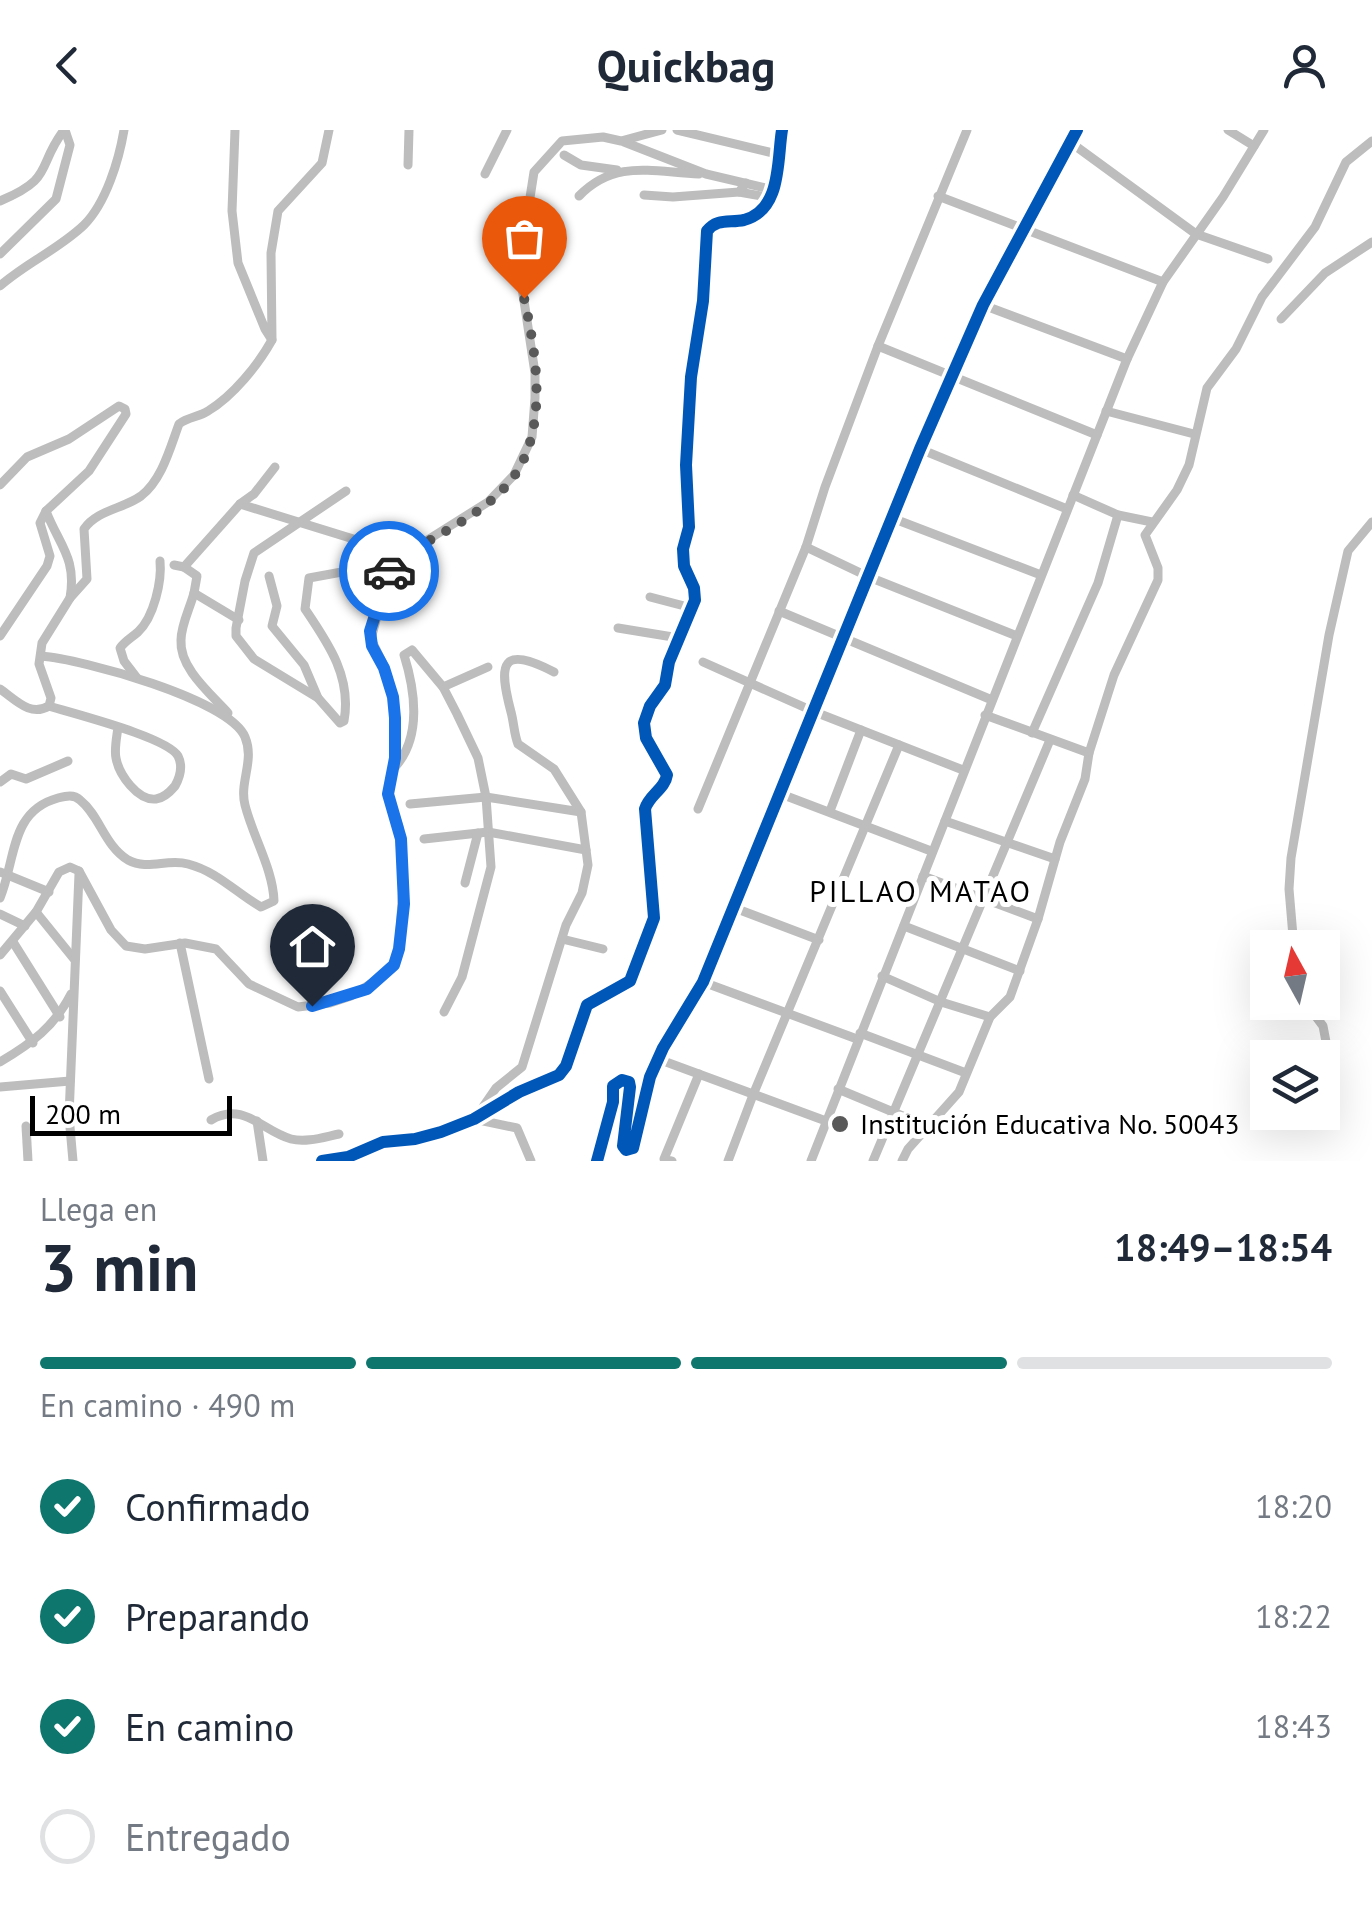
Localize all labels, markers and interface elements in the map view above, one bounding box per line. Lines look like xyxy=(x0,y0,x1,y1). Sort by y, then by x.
text: Quickbag xyxy=(597,36,775,94)
icon: back xyxy=(40,38,95,93)
icon: person xyxy=(1277,38,1332,93)
pin xyxy=(482,196,567,299)
icon: bag xyxy=(497,211,552,266)
courier xyxy=(339,521,439,621)
icon: car xyxy=(362,544,417,599)
district label: PILLAO MATAO xyxy=(809,871,1033,910)
pin xyxy=(270,904,355,1007)
icon: home xyxy=(285,919,340,974)
north arrow xyxy=(1250,930,1340,1020)
map controls xyxy=(1250,930,1340,1130)
button: layers xyxy=(1250,1040,1340,1130)
scale bar xyxy=(30,1091,232,1136)
text: 200 m xyxy=(45,1095,121,1132)
place label: Institución Educativa No. 50043 xyxy=(860,1105,1239,1142)
marker: Institución Educativa No. 50043 xyxy=(829,1113,851,1135)
text: Llega en xyxy=(40,1188,157,1230)
text: 18:49–18:54 xyxy=(1114,1222,1332,1271)
text: 3 min xyxy=(40,1225,199,1309)
text: En camino · 490 m xyxy=(40,1384,295,1426)
icon: check xyxy=(40,1479,95,1534)
text: Confirmado xyxy=(125,1482,310,1531)
text: 18:20 xyxy=(1255,1485,1332,1527)
icon: check xyxy=(40,1589,95,1644)
text: Preparando xyxy=(125,1592,310,1641)
text: 18:22 xyxy=(1255,1595,1332,1637)
icon: check xyxy=(40,1699,95,1754)
text: En camino xyxy=(125,1702,294,1751)
text: 18:43 xyxy=(1255,1705,1332,1747)
text: Entregado xyxy=(125,1812,291,1861)

